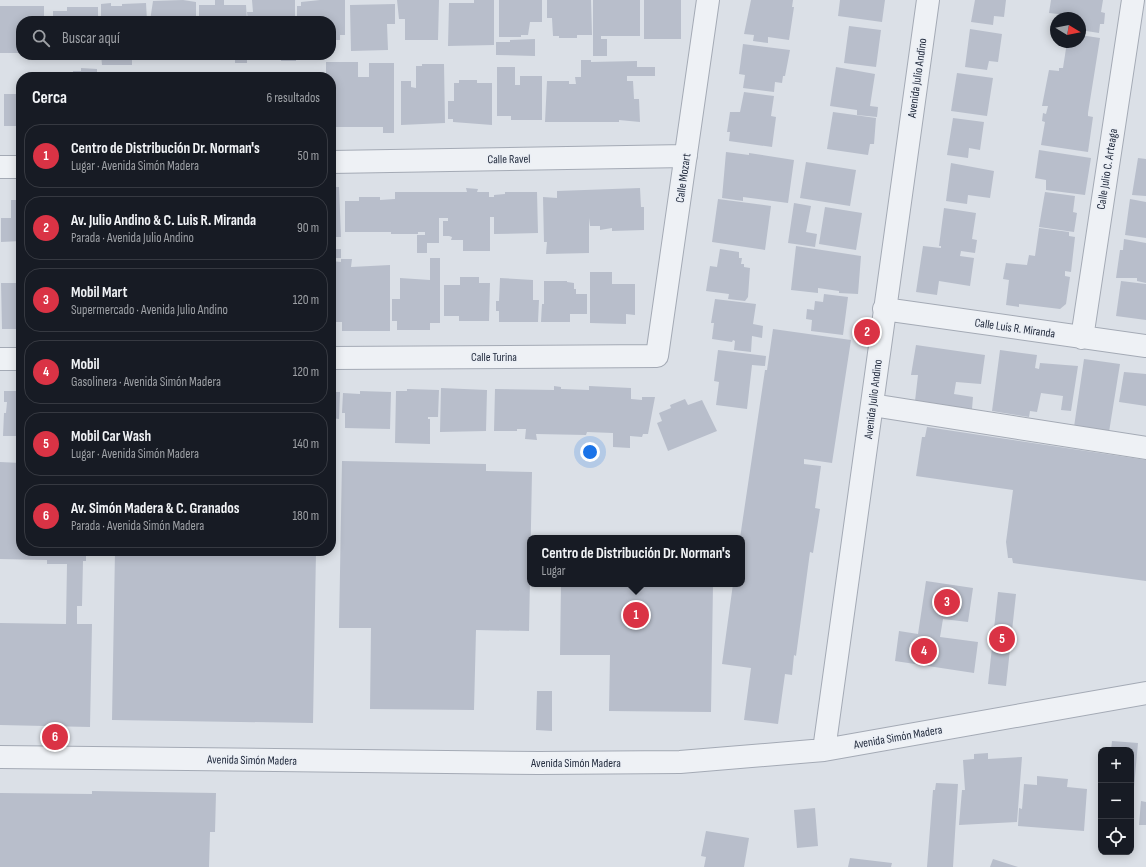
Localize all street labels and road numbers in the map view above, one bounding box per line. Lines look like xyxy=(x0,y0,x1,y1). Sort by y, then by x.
street label: Avenida Julio Andino xyxy=(904,37,931,120)
street label: Calle Julio C. Arteaga xyxy=(1094,127,1121,211)
street label: Calle Ravel xyxy=(487,152,531,167)
street label: Calle Mozart xyxy=(673,152,694,204)
street label: Calle Luis R. Miranda xyxy=(974,315,1056,342)
street label: Calle Turina xyxy=(471,350,517,365)
street label: Avenida Julio Andino xyxy=(861,358,886,441)
street label: Avenida Simón Madera xyxy=(852,722,944,753)
street label: Avenida Simón Madera xyxy=(206,752,297,769)
street label: Avenida Simón Madera xyxy=(530,756,621,771)

